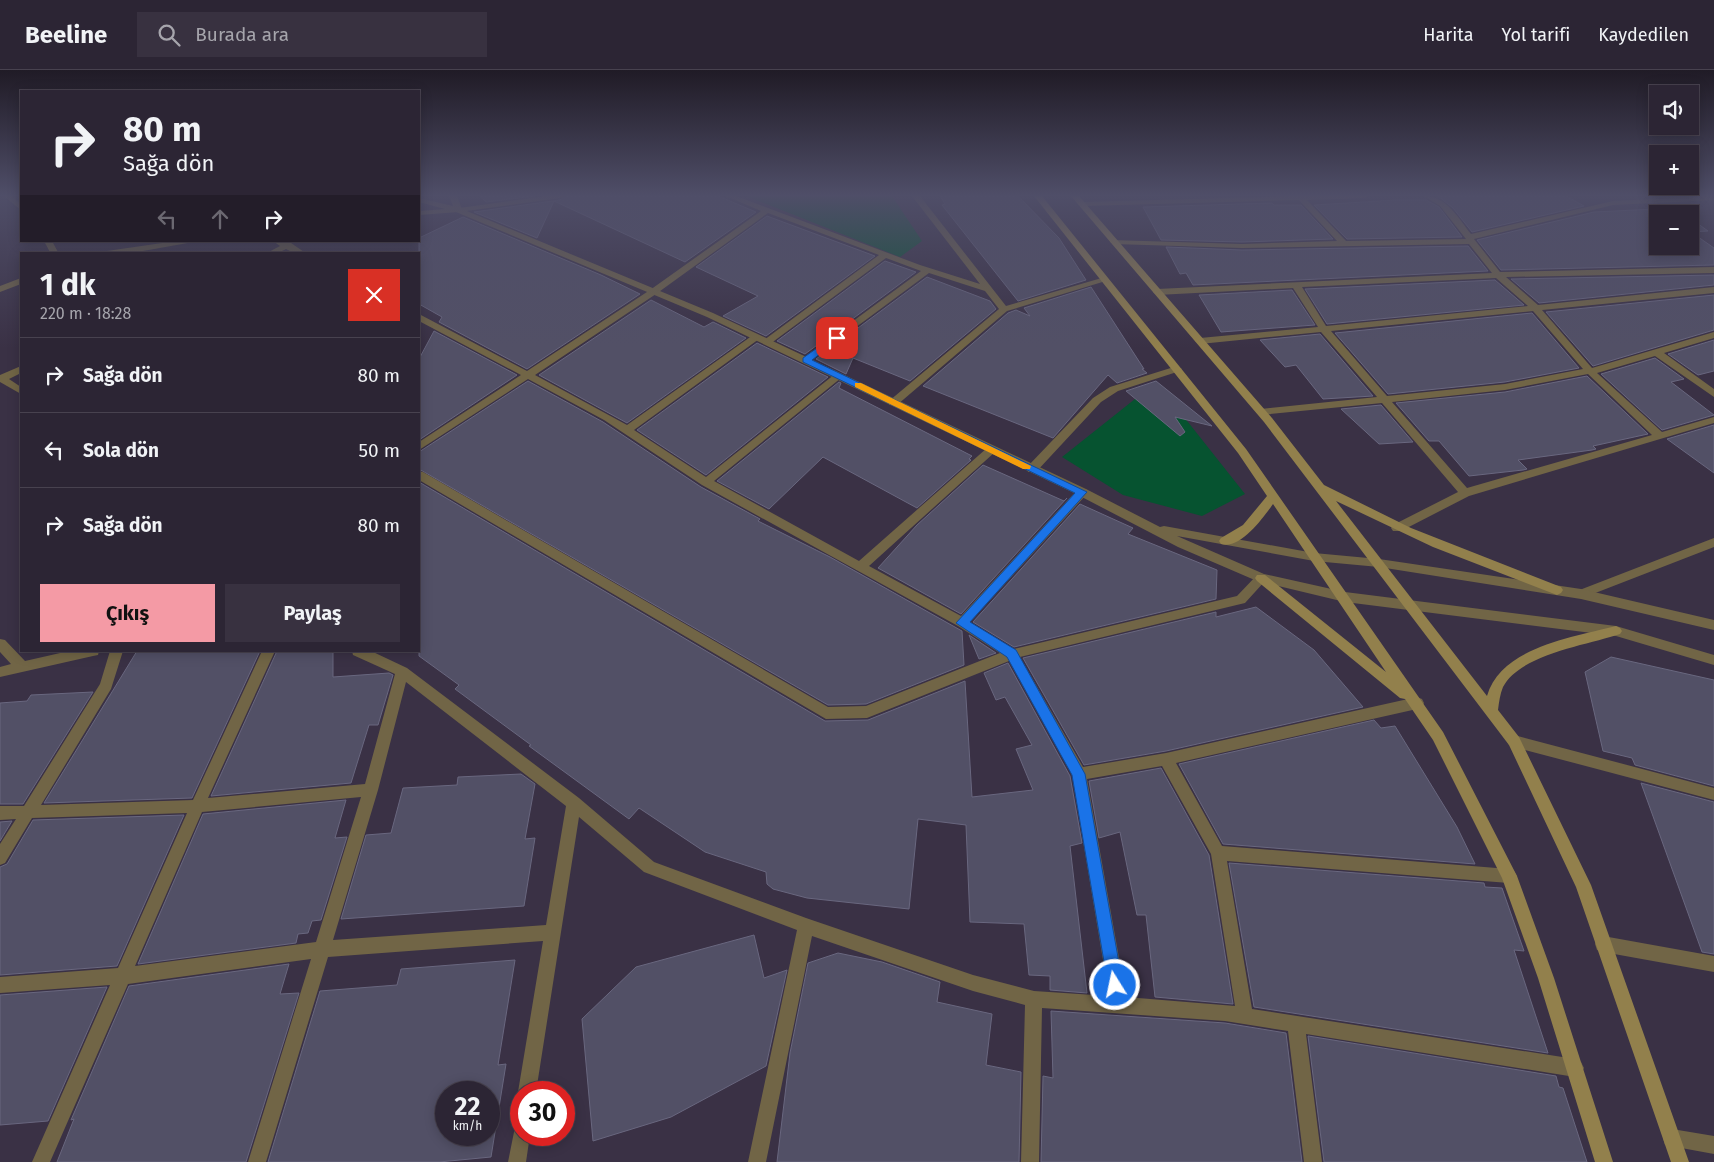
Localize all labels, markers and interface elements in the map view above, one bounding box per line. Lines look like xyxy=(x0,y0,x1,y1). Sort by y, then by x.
search box xyxy=(137,12,487,57)
text: Beeline xyxy=(25,21,107,49)
icon: search xyxy=(155,21,183,49)
text: Burada ara xyxy=(195,23,289,46)
text: Harita xyxy=(1423,24,1474,46)
text: Yol tarifi xyxy=(1502,24,1570,46)
text: Kaydedilen xyxy=(1598,24,1689,46)
map controls xyxy=(1649,85,1699,255)
button: sound xyxy=(1649,85,1699,135)
text: 80 m xyxy=(123,108,202,150)
icon: right xyxy=(40,110,105,175)
button: + xyxy=(1649,145,1699,195)
text: Sağa dön xyxy=(123,150,214,177)
icon: left xyxy=(153,205,181,233)
icon: ahead xyxy=(206,205,234,233)
icon: right xyxy=(259,205,287,233)
button: − xyxy=(1649,205,1699,255)
text: 1 dk xyxy=(40,267,96,303)
button: close xyxy=(348,269,400,321)
text: 220 m · 18:28 xyxy=(40,304,131,323)
pin xyxy=(816,317,858,359)
icon: arrive xyxy=(823,324,851,352)
icon: right xyxy=(40,361,68,389)
text: Sağa dön xyxy=(83,364,163,387)
text: 80 m xyxy=(358,364,400,387)
icon: left xyxy=(40,436,68,464)
text: Sola dön xyxy=(83,439,159,462)
text: 50 m xyxy=(359,439,400,462)
icon: right xyxy=(40,511,68,539)
text: Sağa dön xyxy=(83,514,163,537)
text: 80 m xyxy=(358,514,400,537)
button: Çıkış xyxy=(40,584,215,642)
button: Paylaş xyxy=(225,584,400,642)
position arrow xyxy=(1088,958,1140,1010)
speed limit sign: 30 xyxy=(510,1081,575,1146)
text: 22 xyxy=(455,1092,480,1122)
text: km/h xyxy=(453,1119,482,1133)

